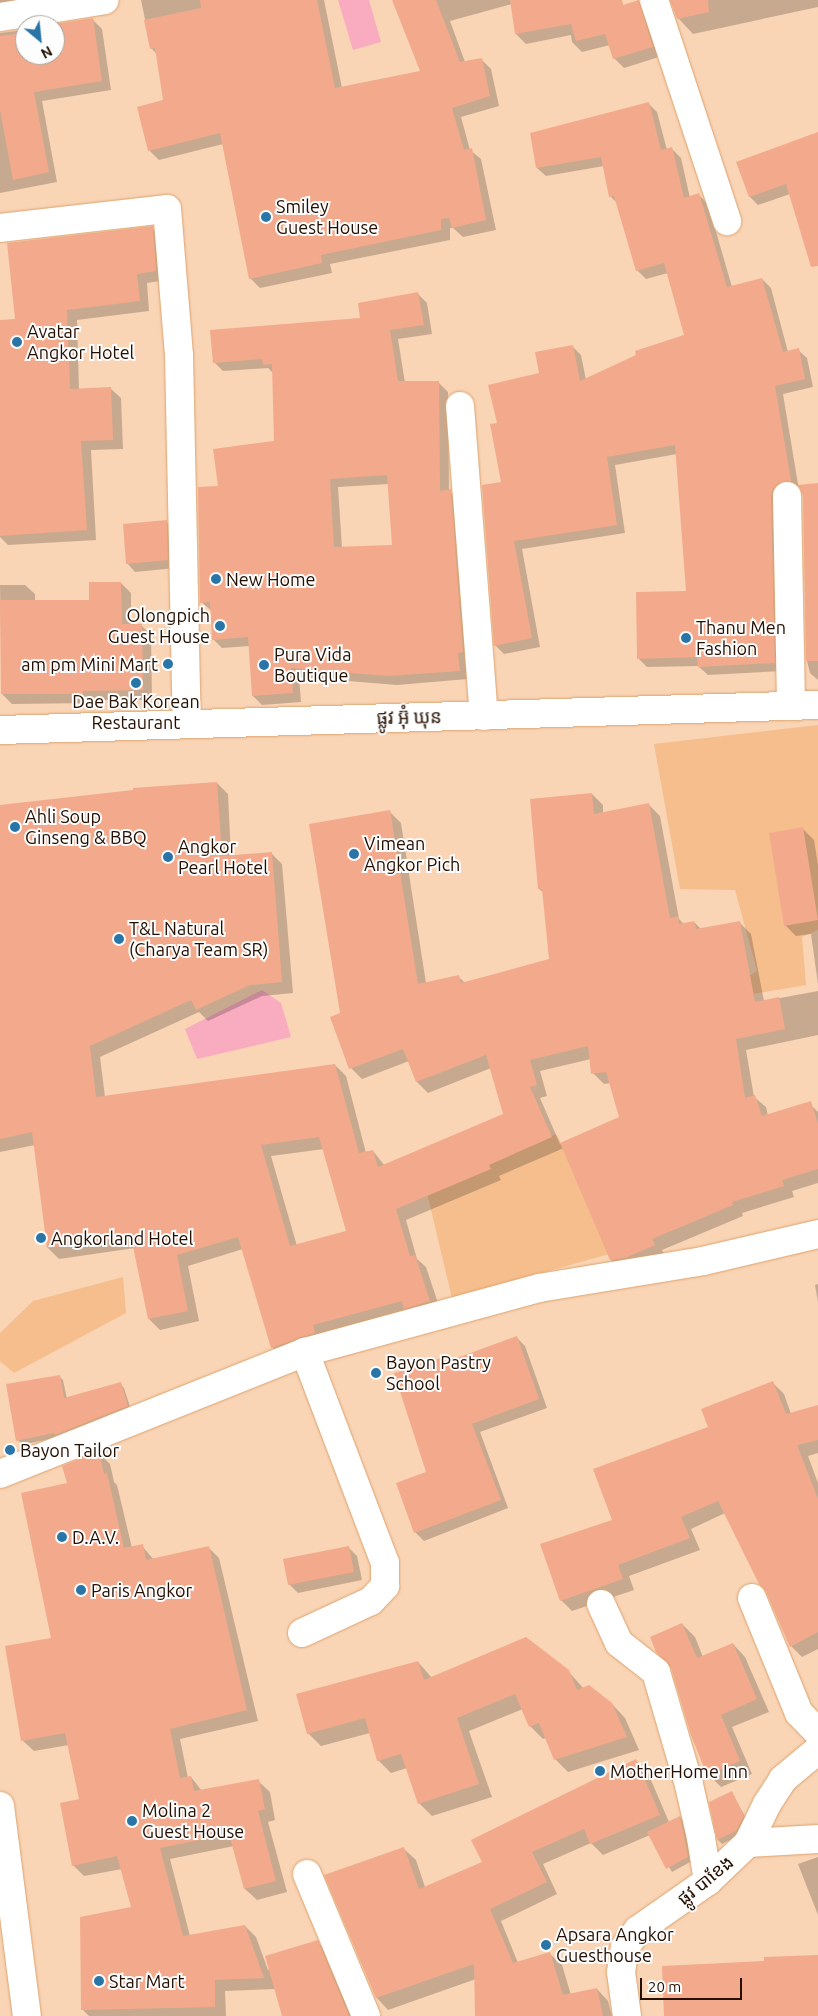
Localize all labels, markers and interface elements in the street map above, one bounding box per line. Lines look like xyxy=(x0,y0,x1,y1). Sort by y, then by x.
north arrow xyxy=(15,15,65,65)
text: N xyxy=(38,43,55,62)
place label: Smiley Guest House xyxy=(276,196,378,238)
marker: Smiley Guest House xyxy=(260,211,272,223)
place label: Avatar Angkor Hotel xyxy=(27,321,134,364)
marker: Avatar Angkor Hotel xyxy=(11,336,23,348)
place label: New Home xyxy=(226,568,315,590)
marker: New Home xyxy=(210,573,222,585)
place label: Olongpich Guest House xyxy=(108,605,210,648)
place label: Thanu Men Fashion xyxy=(696,617,786,660)
marker: Olongpich Guest House xyxy=(214,620,226,632)
marker: Thanu Men Fashion xyxy=(680,632,692,644)
place label: Pura Vida Boutique xyxy=(274,644,351,686)
place label: am pm Mini Mart xyxy=(21,653,158,675)
marker: am pm Mini Mart xyxy=(162,658,174,670)
marker: Pura Vida Boutique xyxy=(258,659,270,671)
marker: Dae Bak Korean Restaurant xyxy=(130,677,142,689)
place label: Dae Bak Korean Restaurant xyxy=(72,691,200,734)
street label: ផ្លូវ អ៊ុំ ឃុន xyxy=(376,706,442,728)
place label: Ahli Soup Ginseng & BBQ xyxy=(25,806,147,849)
marker: Ahli Soup Ginseng & BBQ xyxy=(9,821,21,833)
place label: Vimean Angkor Pich xyxy=(364,833,460,876)
place label: Angkor Pearl Hotel xyxy=(178,836,268,879)
marker: Vimean Angkor Pich xyxy=(348,848,360,860)
marker: Angkor Pearl Hotel xyxy=(162,851,174,863)
place label: T&L Natural (Charya Team SR) xyxy=(129,918,268,961)
marker: T&L Natural (Charya Team SR) xyxy=(113,933,125,945)
place label: Angkorland Hotel xyxy=(51,1227,193,1249)
marker: Angkorland Hotel xyxy=(35,1232,47,1244)
place label: Bayon Pastry School xyxy=(386,1352,491,1395)
marker: Bayon Pastry School xyxy=(370,1367,382,1379)
place label: Bayon Tailor xyxy=(20,1439,119,1461)
marker: Bayon Tailor xyxy=(4,1444,16,1456)
place label: D.A.V. xyxy=(72,1526,119,1548)
marker: D.A.V. xyxy=(56,1531,68,1543)
place label: Paris Angkor xyxy=(91,1579,192,1601)
marker: Paris Angkor xyxy=(75,1584,87,1596)
place label: MotherHome Inn xyxy=(610,1760,748,1782)
marker: MotherHome Inn xyxy=(594,1765,606,1777)
place label: Molina 2 Guest House xyxy=(142,1800,244,1842)
marker: Molina 2 Guest House xyxy=(126,1815,138,1827)
street label: ផ្លូវ បាខែង xyxy=(673,1851,737,1909)
place label: Apsara Angkor Guesthouse xyxy=(556,1924,674,1966)
marker: Apsara Angkor Guesthouse xyxy=(540,1939,552,1951)
scale bar xyxy=(643,1968,746,2000)
place label: Star Mart xyxy=(109,1970,184,1992)
marker: Star Mart xyxy=(93,1975,105,1987)
text: 20 m xyxy=(648,1978,681,1995)

